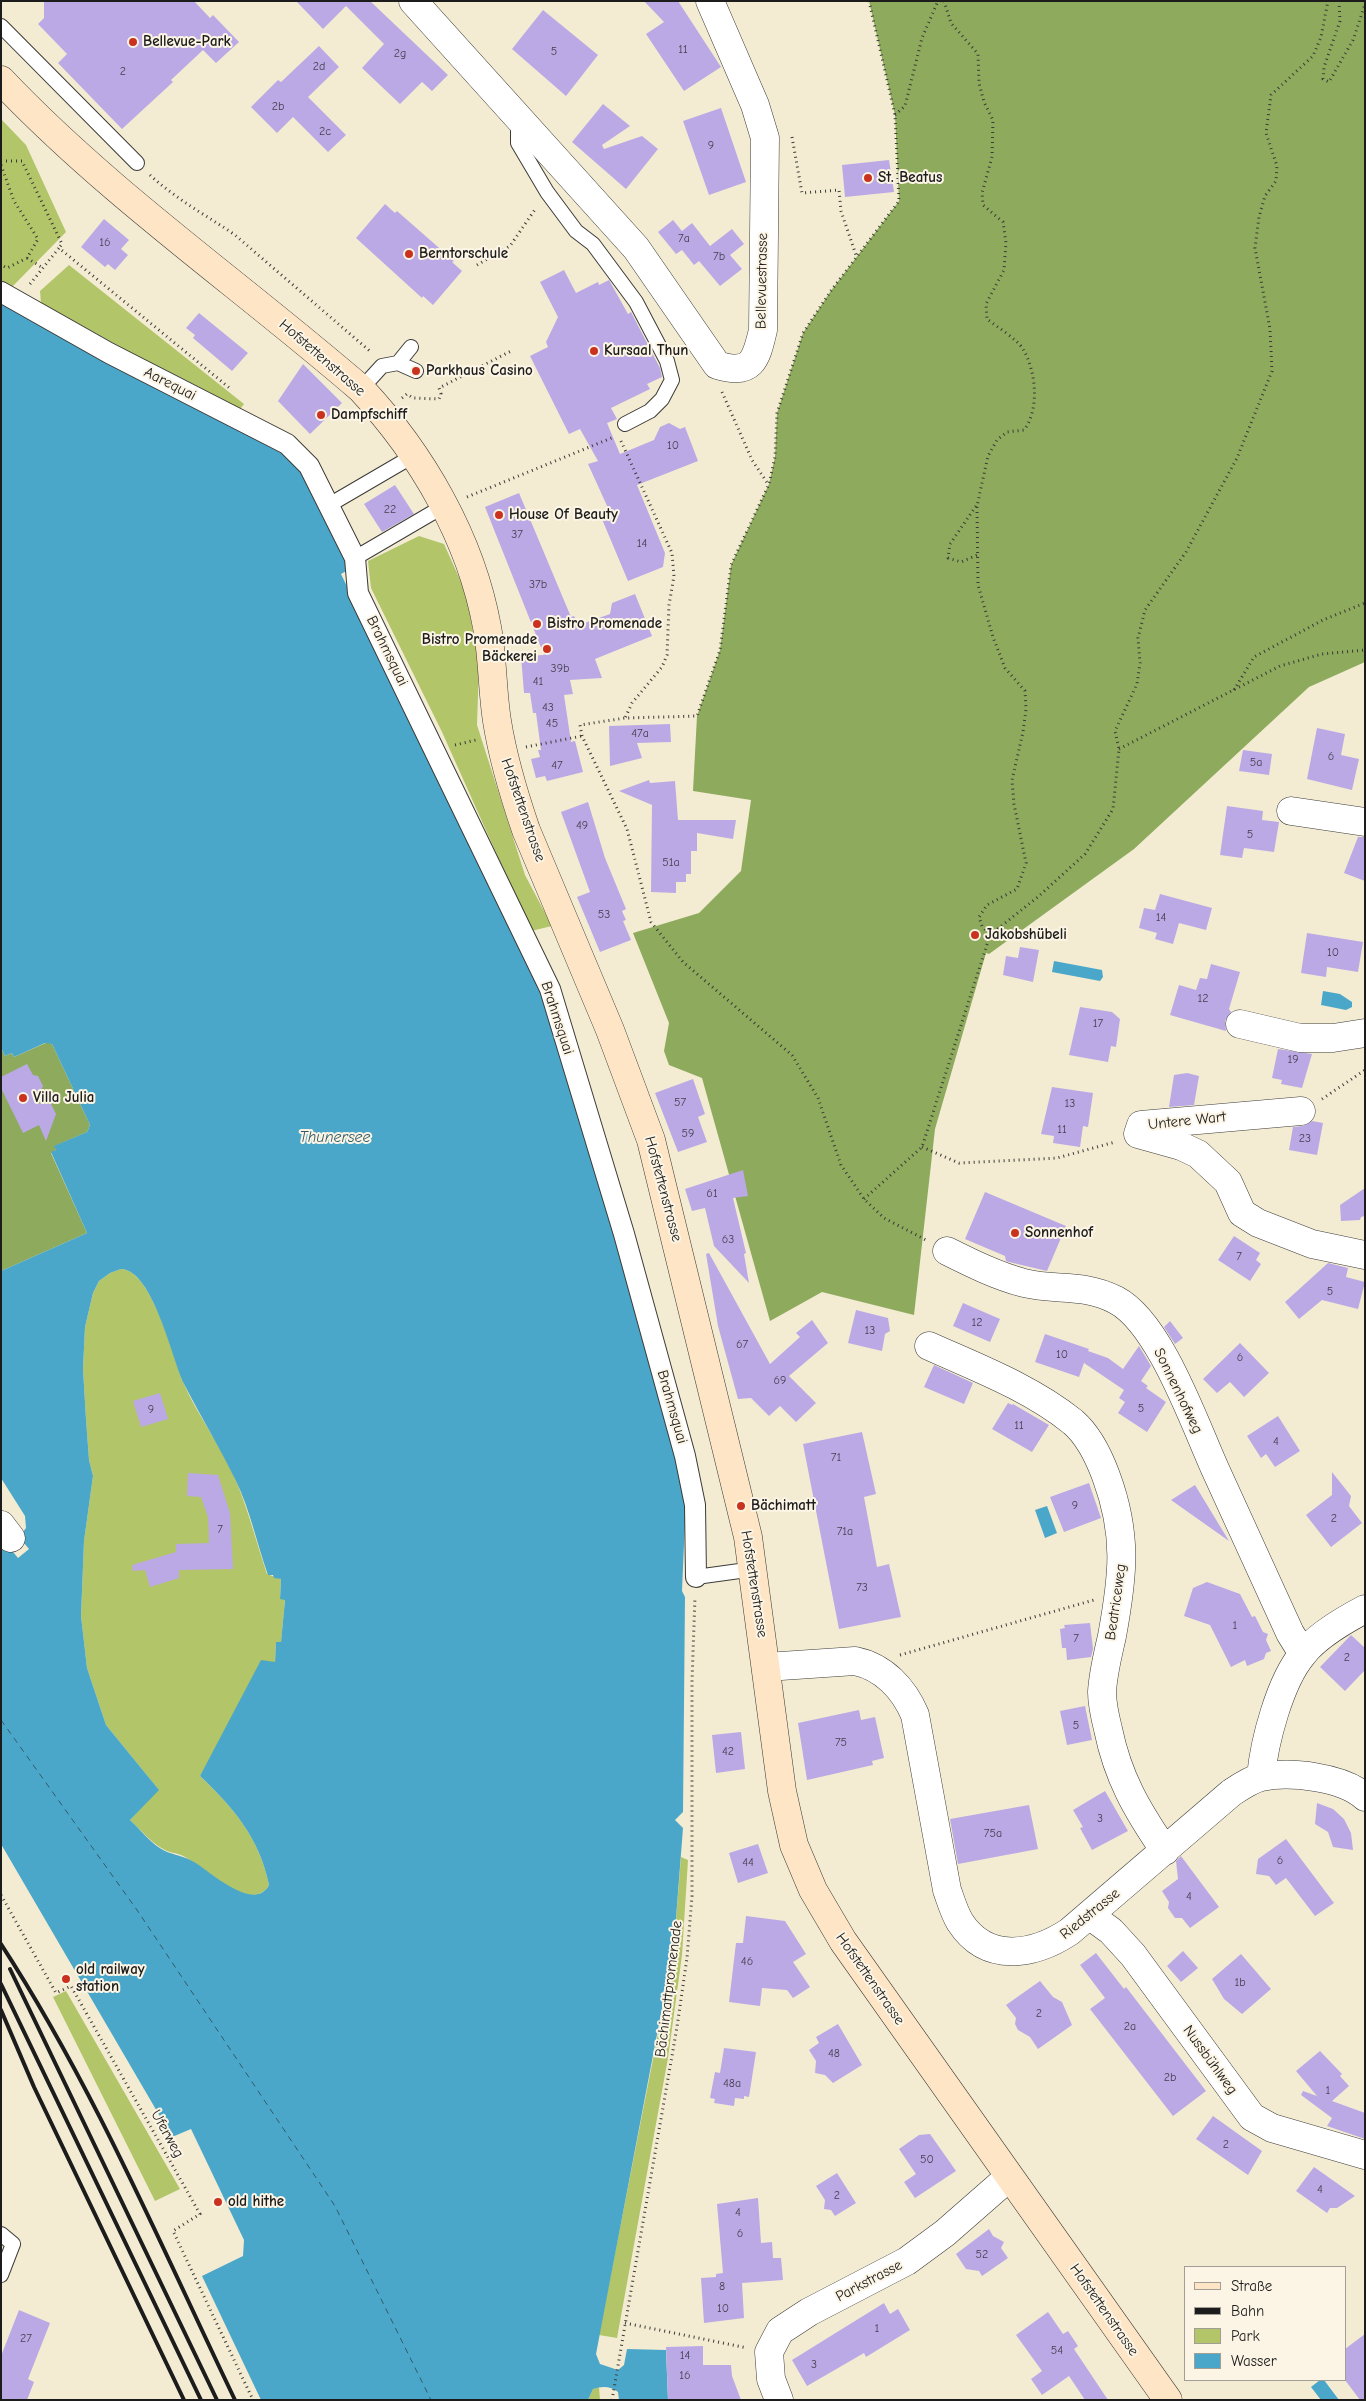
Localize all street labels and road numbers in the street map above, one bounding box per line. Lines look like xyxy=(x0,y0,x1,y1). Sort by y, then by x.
street label: Bellevuestrasse xyxy=(752,233,772,329)
street label: Hofstettenstrasse xyxy=(275,316,369,400)
street label: Aarequai xyxy=(141,363,199,405)
street label: Brahmsquai xyxy=(362,613,412,689)
street label: Hofstettenstrasse xyxy=(497,756,549,864)
street label: Brahmsquai xyxy=(537,979,577,1057)
street label: Untere Wart xyxy=(1147,1108,1227,1134)
street label: Hofstettenstrasse xyxy=(640,1134,686,1244)
street label: Sonnenhofweg xyxy=(1150,1345,1206,1437)
street label: Brahmsquai xyxy=(653,1368,691,1446)
street label: Hofstettenstrasse xyxy=(737,1529,771,1639)
street label: Beatriceweg xyxy=(1102,1563,1130,1641)
street label: Riedstrasse xyxy=(1056,1884,1124,1944)
street label: Bächimattpromenade xyxy=(652,1920,686,2058)
street label: Hofstettenstrasse xyxy=(832,1929,908,2029)
street label: Nussbühlweg xyxy=(1179,2022,1241,2098)
street label: Uferweg xyxy=(147,2107,187,2161)
street label: Parkstrasse xyxy=(833,2256,905,2306)
street label: Hofstettenstrasse xyxy=(1066,2260,1142,2360)

